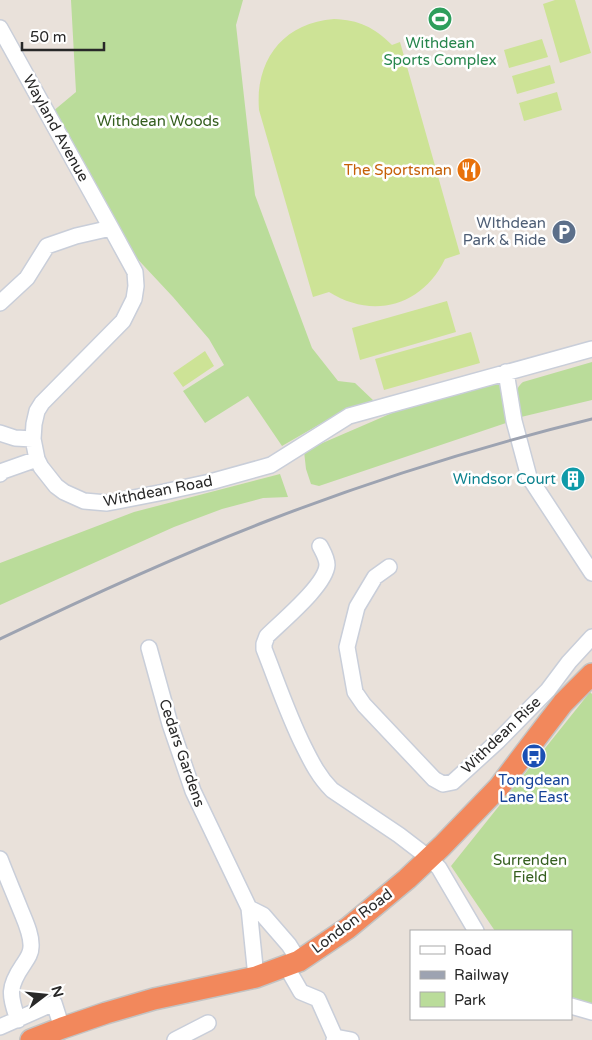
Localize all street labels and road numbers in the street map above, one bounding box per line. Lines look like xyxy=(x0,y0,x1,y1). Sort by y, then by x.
street label: Wayland Avenue xyxy=(19,71,93,185)
street label: Withdean Road xyxy=(102,472,214,510)
street label: Withdean Rise xyxy=(458,693,544,777)
street label: Cedars Gardens xyxy=(155,697,209,809)
street label: London Road xyxy=(308,885,396,957)

